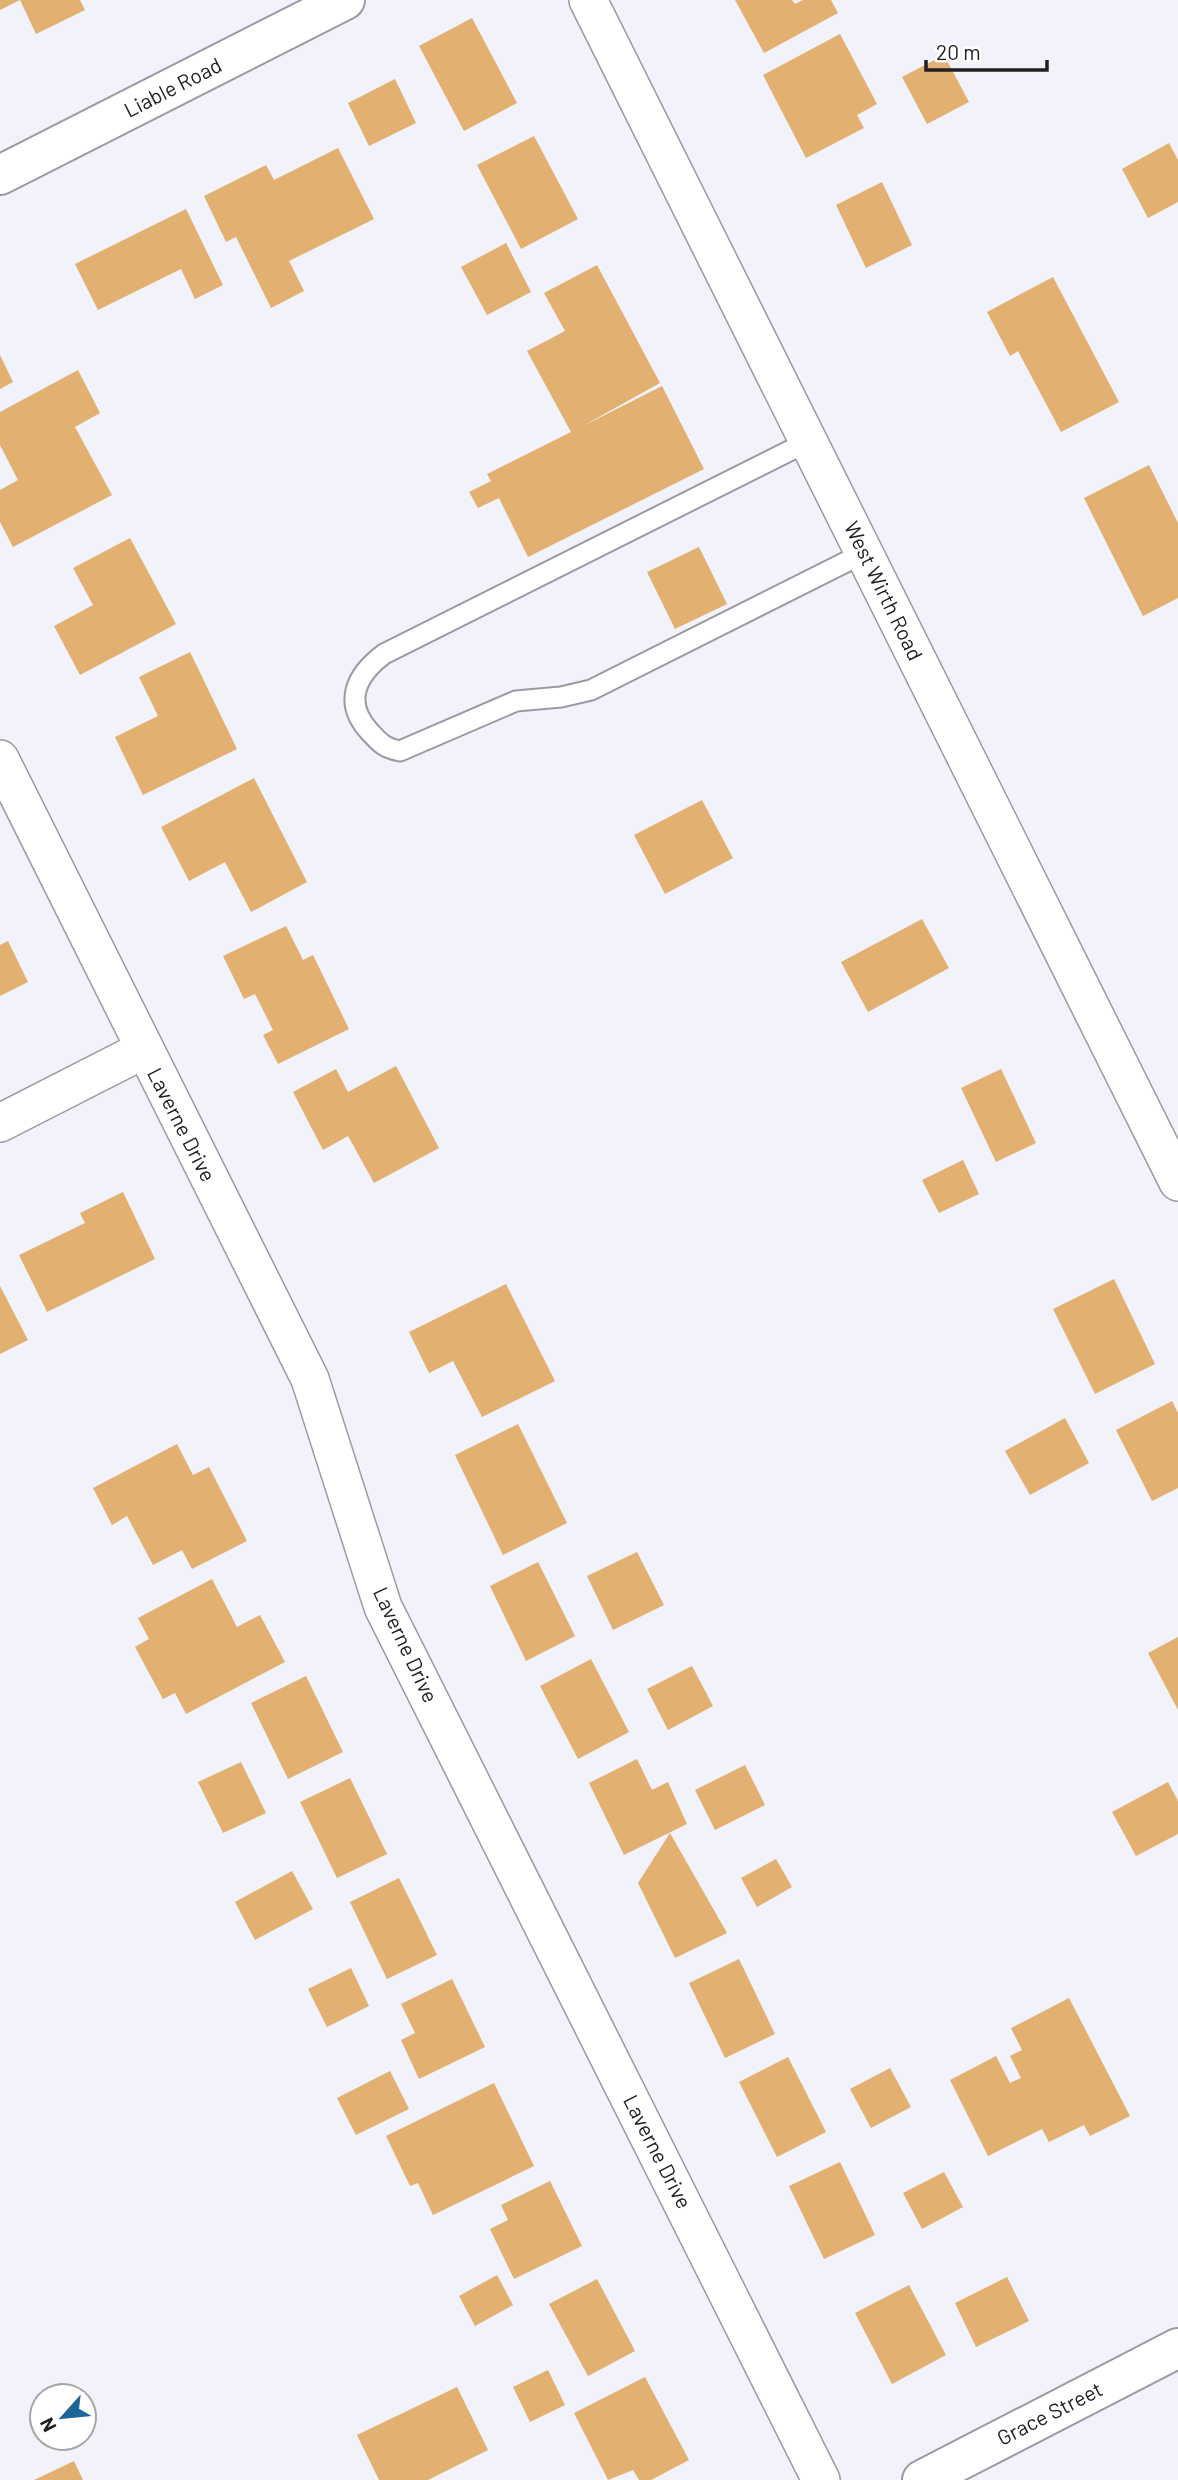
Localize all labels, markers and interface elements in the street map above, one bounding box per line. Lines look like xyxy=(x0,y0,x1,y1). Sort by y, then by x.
scale bar xyxy=(926,28,1047,72)
text: 20 m xyxy=(936,39,981,64)
street label: Liable Road xyxy=(119,51,225,122)
street label: West Wirth Road xyxy=(840,517,929,664)
street label: Laverne Drive xyxy=(143,1063,222,1185)
street label: Laverne Drive xyxy=(369,1583,444,1706)
street label: Laverne Drive xyxy=(619,2090,698,2212)
street label: Grace Street xyxy=(993,2375,1106,2450)
north arrow xyxy=(28,2382,98,2452)
text: N xyxy=(34,2414,61,2436)

